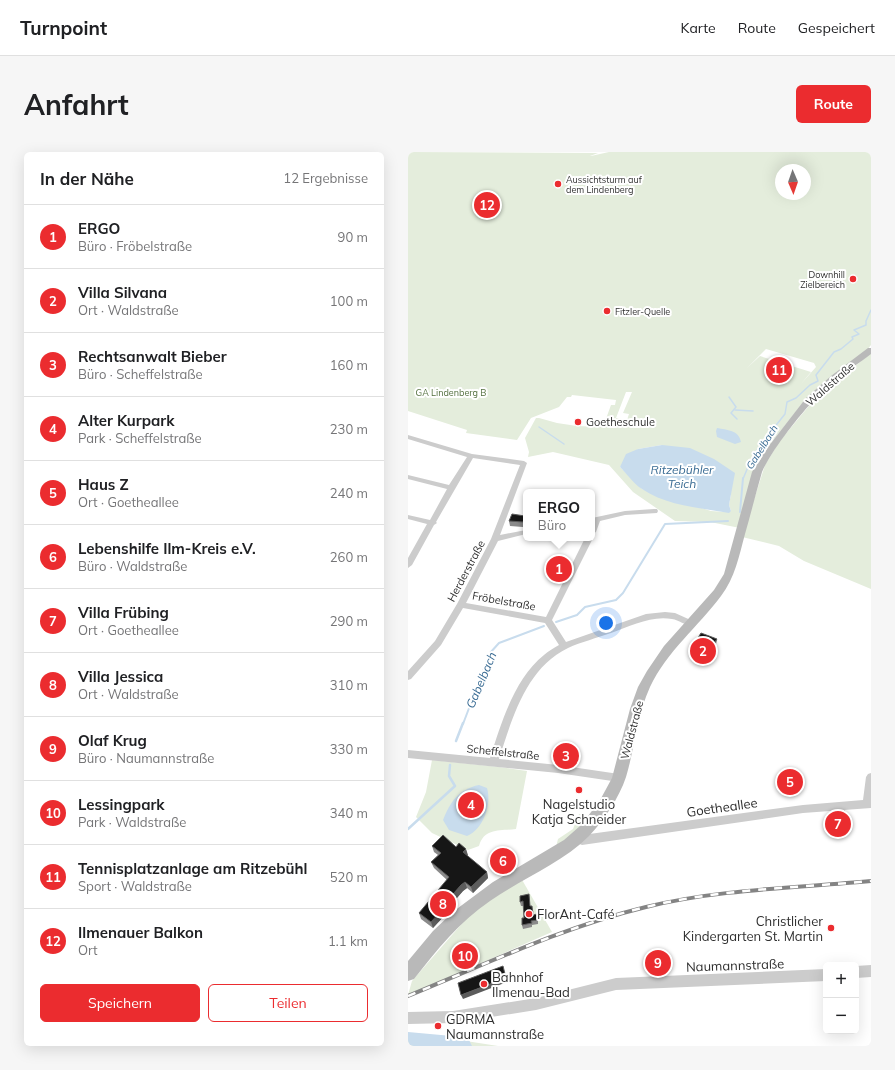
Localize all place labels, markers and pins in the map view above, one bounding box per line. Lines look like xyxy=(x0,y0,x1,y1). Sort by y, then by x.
place label: Aussichtsturm auf dem Lindenberg xyxy=(566,174,643,195)
marker: Aussichtsturm auf dem Lindenberg xyxy=(553,179,563,189)
pin: 12 xyxy=(474,190,500,220)
place label: Downhill Zielbereich xyxy=(800,269,845,290)
marker: Downhill Zielbereich xyxy=(848,274,858,284)
marker: Fitzler-Quelle xyxy=(602,306,612,316)
place label: Fitzler-Quelle xyxy=(615,306,670,317)
pin: 11 xyxy=(766,355,792,385)
place label: Goetheschule xyxy=(586,415,655,429)
marker: Goetheschule xyxy=(573,417,583,427)
pin: 1 xyxy=(546,554,572,584)
pin: 2 xyxy=(690,636,716,666)
pin: 3 xyxy=(553,741,579,771)
pin: 5 xyxy=(777,767,803,797)
marker: Nagelstudio Katja Schneider xyxy=(574,785,584,795)
pin: 4 xyxy=(458,790,484,820)
place label: Nagelstudio Katja Schneider xyxy=(532,796,626,827)
pin: 7 xyxy=(825,809,851,839)
pin: 6 xyxy=(490,846,516,876)
pin: 8 xyxy=(430,889,456,919)
place label: FlorAnt-Café xyxy=(537,906,614,922)
marker: FlorAnt-Café xyxy=(524,909,534,919)
place label: Christlicher Kindergarten St. Martin xyxy=(683,913,823,944)
marker: Christlicher Kindergarten St. Martin xyxy=(826,923,836,933)
pin: 10 xyxy=(452,941,478,971)
pin: 9 xyxy=(645,948,671,978)
place label: Bahnhof Ilmenau-Bad xyxy=(492,969,570,1000)
marker: Bahnhof Ilmenau-Bad xyxy=(479,979,489,989)
place label: GDRMA Naumannstraße xyxy=(446,1011,544,1042)
marker: GDRMA Naumannstraße xyxy=(433,1021,443,1031)

